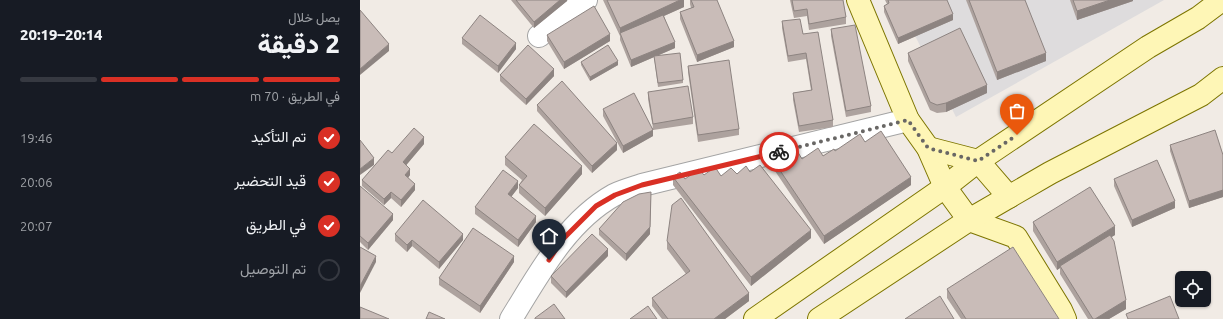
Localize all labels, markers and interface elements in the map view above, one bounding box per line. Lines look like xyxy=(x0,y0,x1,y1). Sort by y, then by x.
text: يصل خلال xyxy=(288,10,340,24)
text: 20:14–20:19 xyxy=(20,26,103,43)
text: 2 دقيقة xyxy=(258,29,340,58)
text: في الطريق · 70 m xyxy=(250,89,340,103)
pin xyxy=(1000,94,1034,135)
icon: bag xyxy=(1006,100,1028,122)
icon: check xyxy=(318,127,340,149)
text: تم التأكيد xyxy=(251,128,306,145)
text: 19:46 xyxy=(20,131,53,145)
courier xyxy=(759,132,799,172)
icon: bike xyxy=(768,141,790,163)
icon: check xyxy=(318,171,340,193)
text: قيد التحضير xyxy=(234,172,306,189)
text: 20:06 xyxy=(20,175,53,189)
icon: check xyxy=(318,215,340,237)
text: في الطريق xyxy=(246,216,306,233)
text: 20:07 xyxy=(20,219,53,233)
pin xyxy=(532,219,566,260)
icon: home xyxy=(538,225,560,247)
text: تم التوصيل xyxy=(240,260,306,277)
map controls xyxy=(1175,271,1211,307)
button: locate xyxy=(1175,271,1211,307)

